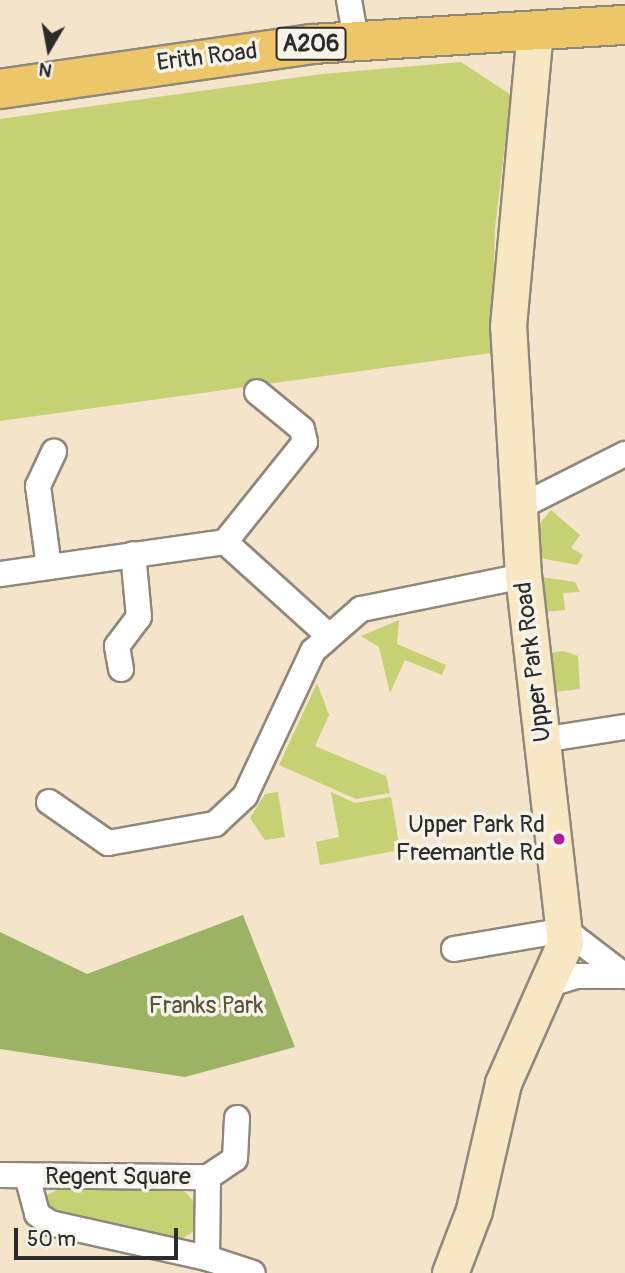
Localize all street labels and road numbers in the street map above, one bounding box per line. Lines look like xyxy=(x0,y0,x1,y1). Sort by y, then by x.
road number: A206 xyxy=(274,24,348,64)
street label: Erith Road xyxy=(155,37,259,77)
street label: Upper Park Road xyxy=(509,580,557,744)
street label: Regent Square xyxy=(45,1163,191,1191)

